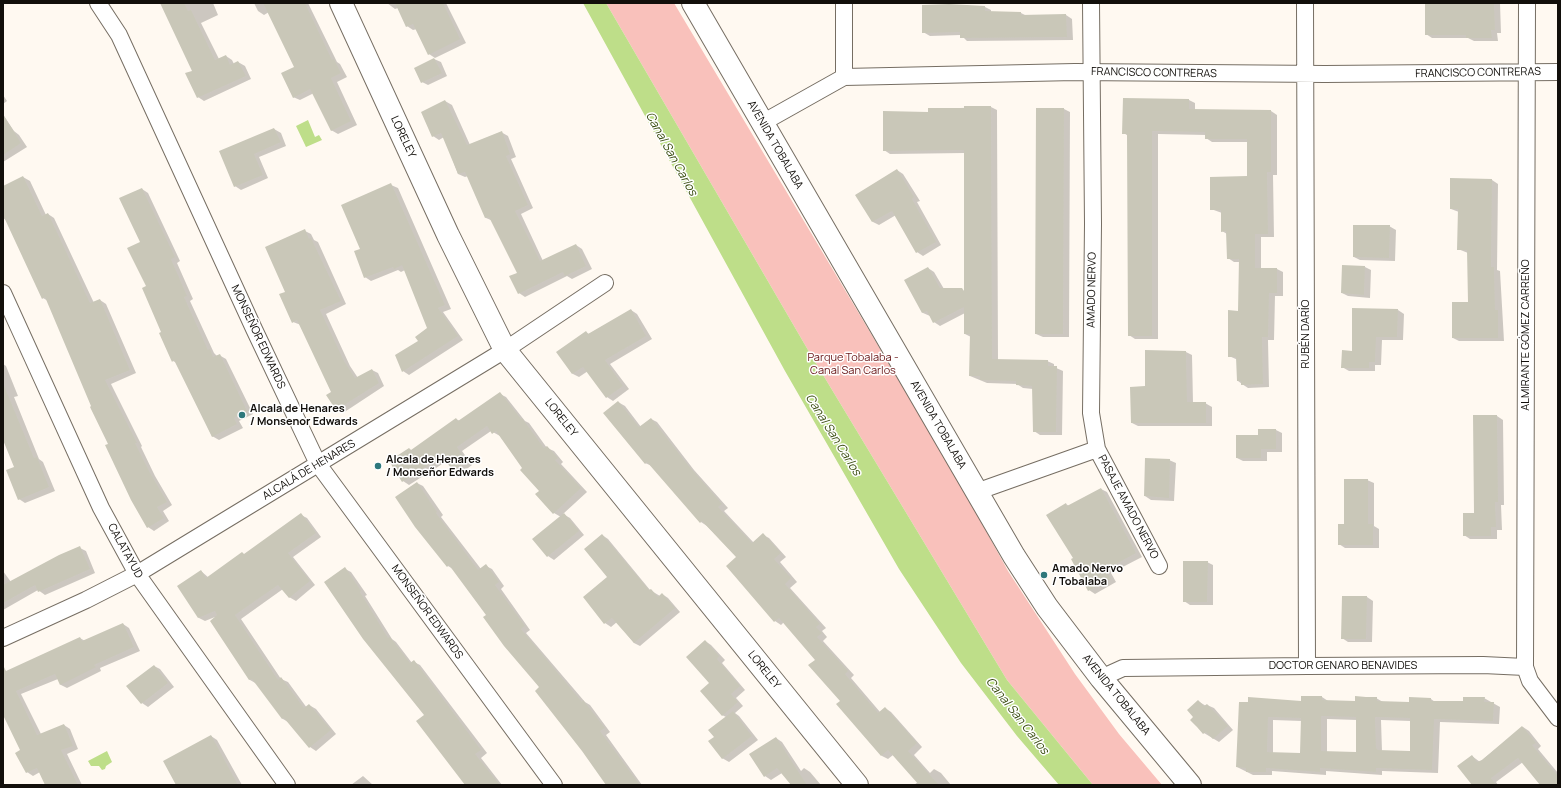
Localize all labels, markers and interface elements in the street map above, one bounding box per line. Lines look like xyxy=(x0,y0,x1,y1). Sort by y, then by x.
street label: FRANCISCO CONTRERAS xyxy=(1091,65,1217,81)
street label: FRANCISCO CONTRERAS xyxy=(1415,65,1541,81)
street label: AVENIDA TOBALABA xyxy=(744,98,806,192)
water label: Canal San Carlos xyxy=(642,110,700,198)
street label: LORELEY xyxy=(388,114,418,160)
street label: AMADO NERVO xyxy=(1085,252,1099,328)
street label: ALMIRANTE GÓMEZ CARREÑO xyxy=(1519,259,1533,411)
street label: MONSEÑOR EDWARDS xyxy=(228,283,288,391)
street label: RUBÉN DARÍO xyxy=(1299,300,1313,368)
park label: Parque Tobalaba - Canal San Carlos xyxy=(807,351,899,377)
street label: AVENIDA TOBALABA xyxy=(907,378,969,472)
water label: Canal San Carlos xyxy=(802,392,864,478)
street label: LORELEY xyxy=(542,397,580,439)
place label: Alcala de Henares / Monsenor Edwards xyxy=(250,402,358,428)
marker: Alcala de Henares / Monsenor Edwards xyxy=(237,410,247,420)
street label: ALCALÁ DE HENARES xyxy=(260,437,358,503)
place label: Alcala de Henares / Monseñor Edwards xyxy=(386,453,494,479)
street label: PASAJE AMADO NERVO xyxy=(1095,453,1161,561)
marker: Alcala de Henares / Monseñor Edwards xyxy=(373,461,383,471)
street label: CALATAYUD xyxy=(105,521,145,581)
street label: MONSEÑOR EDWARDS xyxy=(388,562,466,662)
place label: Amado Nervo / Tobalaba xyxy=(1052,562,1123,588)
marker: Amado Nervo / Tobalaba xyxy=(1039,570,1049,580)
street label: LORELEY xyxy=(745,649,783,691)
street label: AVENIDA TOBALABA xyxy=(1079,652,1153,738)
street label: DOCTOR GENARO BENAVIDES xyxy=(1269,659,1417,673)
water label: Canal San Carlos xyxy=(983,675,1051,757)

